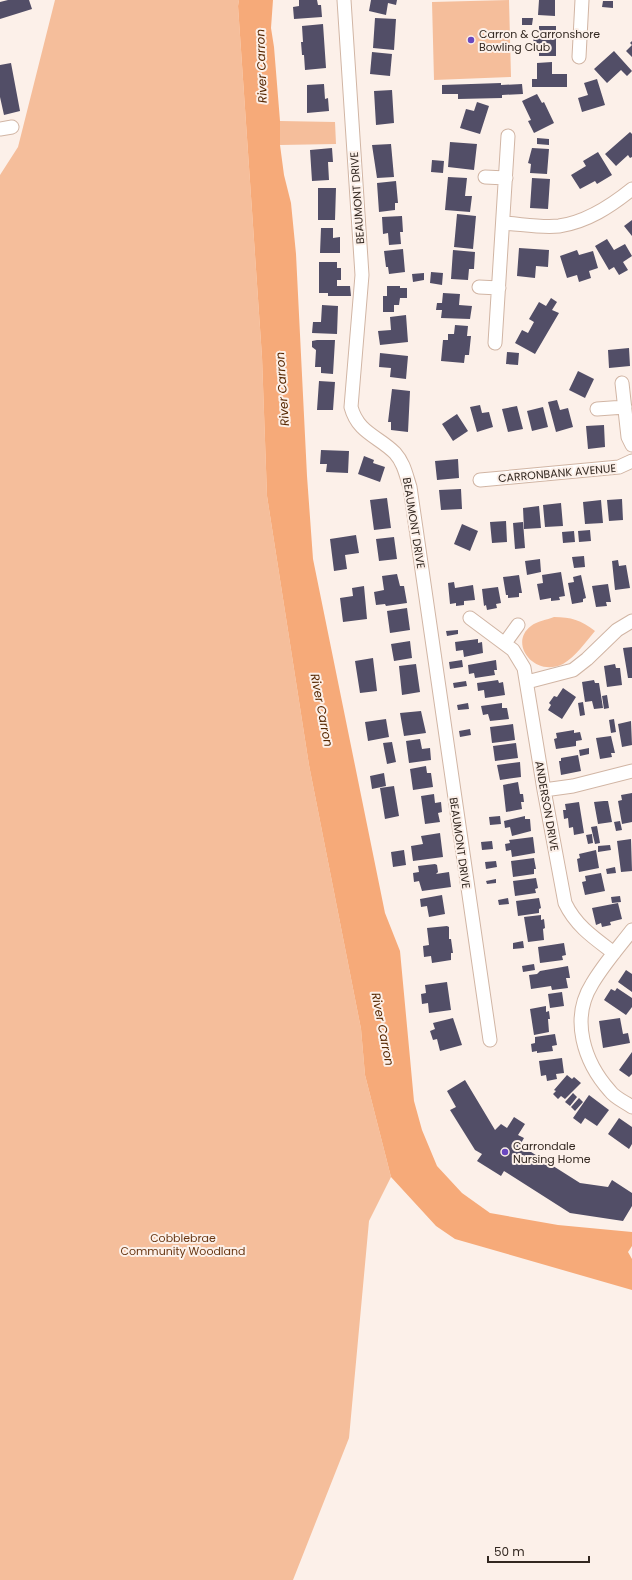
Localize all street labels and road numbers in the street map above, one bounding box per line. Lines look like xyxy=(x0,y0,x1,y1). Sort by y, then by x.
street label: BEAUMONT DRIVE xyxy=(346,151,368,245)
street label: CARRONBANK AVENUE xyxy=(497,460,617,486)
street label: BEAUMONT DRIVE xyxy=(399,476,429,570)
street label: ANDERSON DRIVE xyxy=(531,760,563,852)
street label: BEAUMONT DRIVE xyxy=(446,796,474,890)

